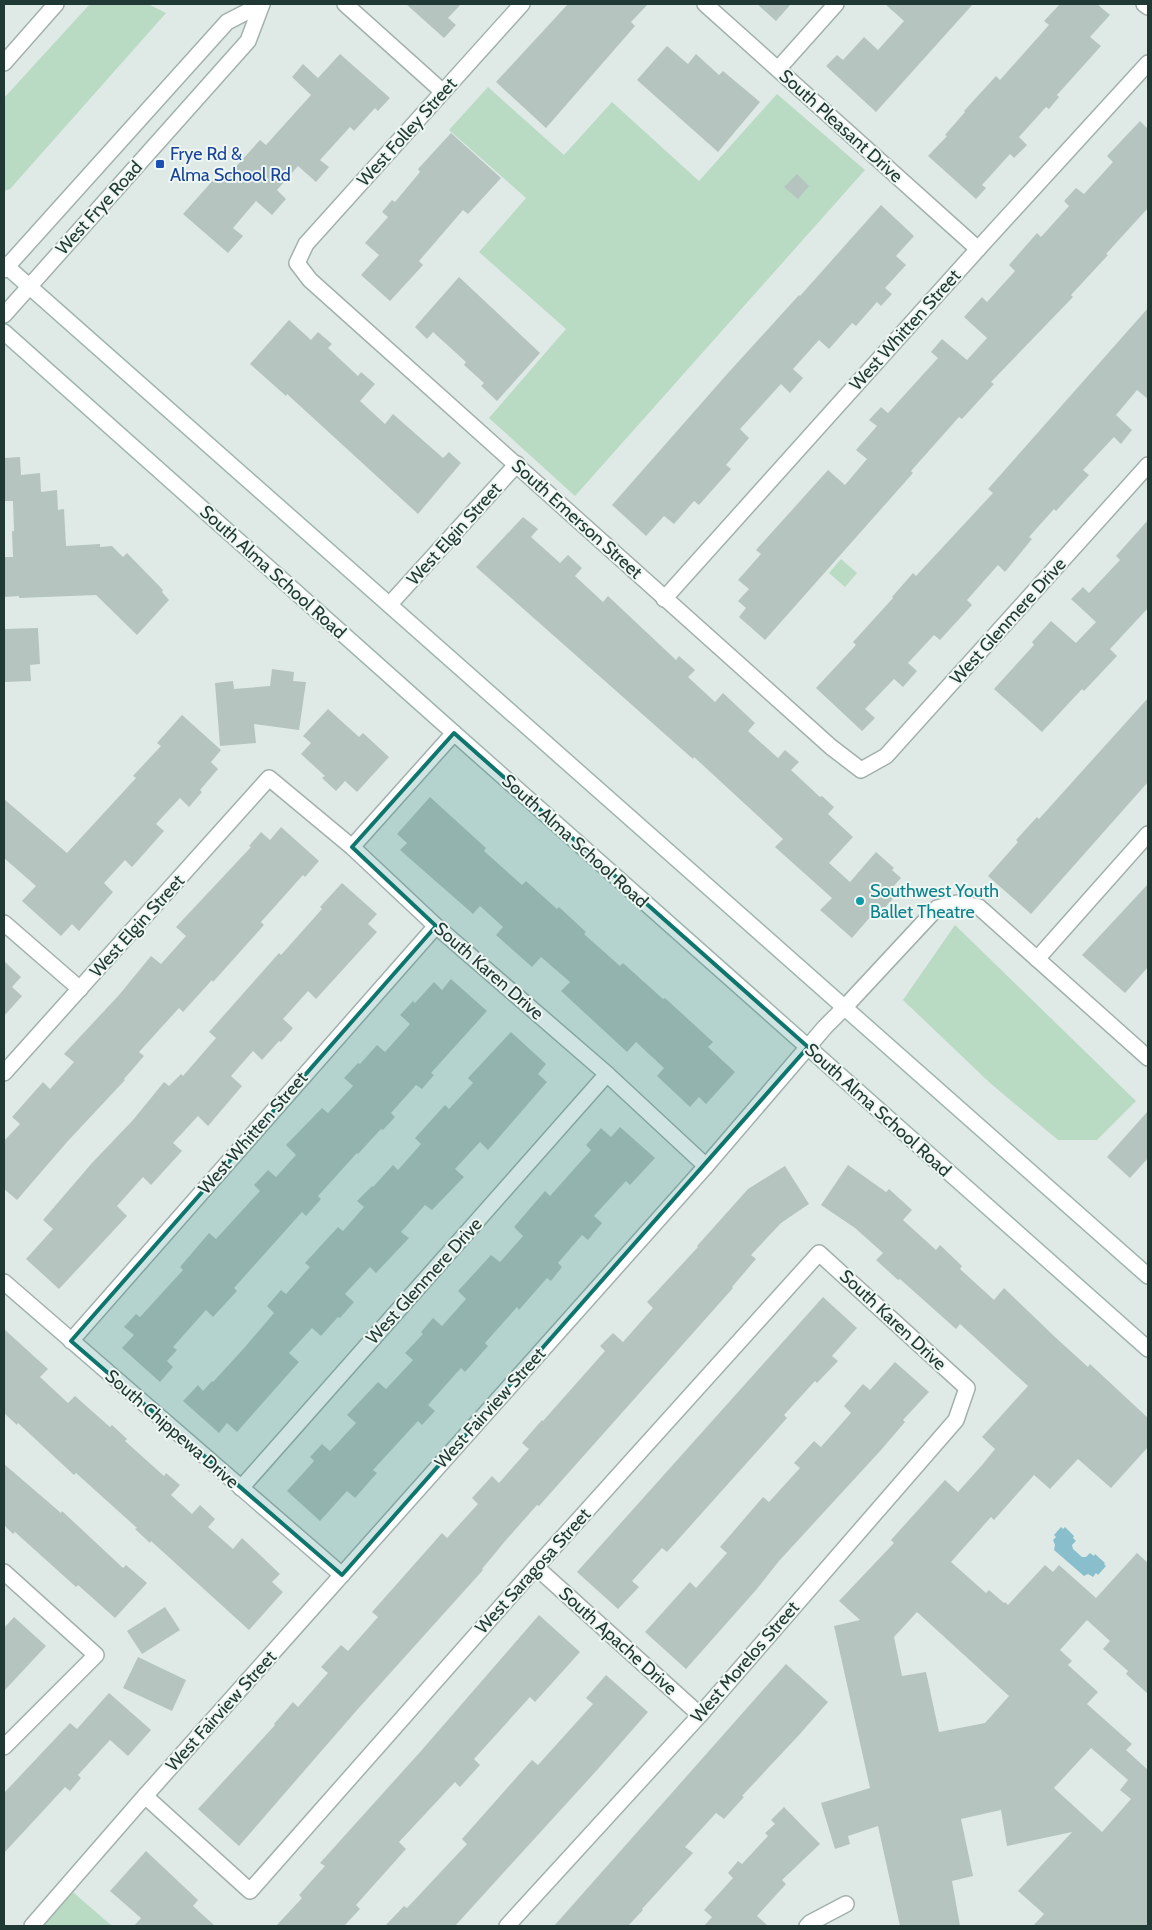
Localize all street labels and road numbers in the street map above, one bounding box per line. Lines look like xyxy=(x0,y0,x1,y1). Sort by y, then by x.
street label: South Pleasant Drive xyxy=(775,65,907,187)
street label: West Folley Street xyxy=(352,73,462,191)
street label: West Frye Road xyxy=(51,157,147,259)
street label: West Whitten Street xyxy=(845,265,965,395)
street label: South Emerson Street xyxy=(507,455,647,583)
street label: West Elgin Street xyxy=(402,478,506,590)
street label: South Alma School Road xyxy=(195,501,351,643)
street label: West Glenmere Drive xyxy=(945,553,1071,689)
street label: South Alma School Road xyxy=(497,770,653,912)
street label: West Elgin Street xyxy=(85,870,189,982)
street label: South Karen Drive xyxy=(430,918,548,1024)
street label: South Alma School Road xyxy=(800,1039,956,1181)
street label: West Whitten Street xyxy=(194,1067,312,1199)
street label: West Glenmere Drive xyxy=(361,1213,487,1349)
street label: South Karen Drive xyxy=(835,1265,951,1375)
street label: West Fairview Street xyxy=(430,1343,550,1473)
street label: South Chippewa Drive xyxy=(101,1365,243,1493)
street label: West Saragosa Street xyxy=(471,1504,595,1638)
street label: South Apache Drive xyxy=(555,1582,681,1700)
street label: West Morelos Street xyxy=(686,1597,804,1727)
street label: West Fairview Street xyxy=(161,1646,281,1776)

